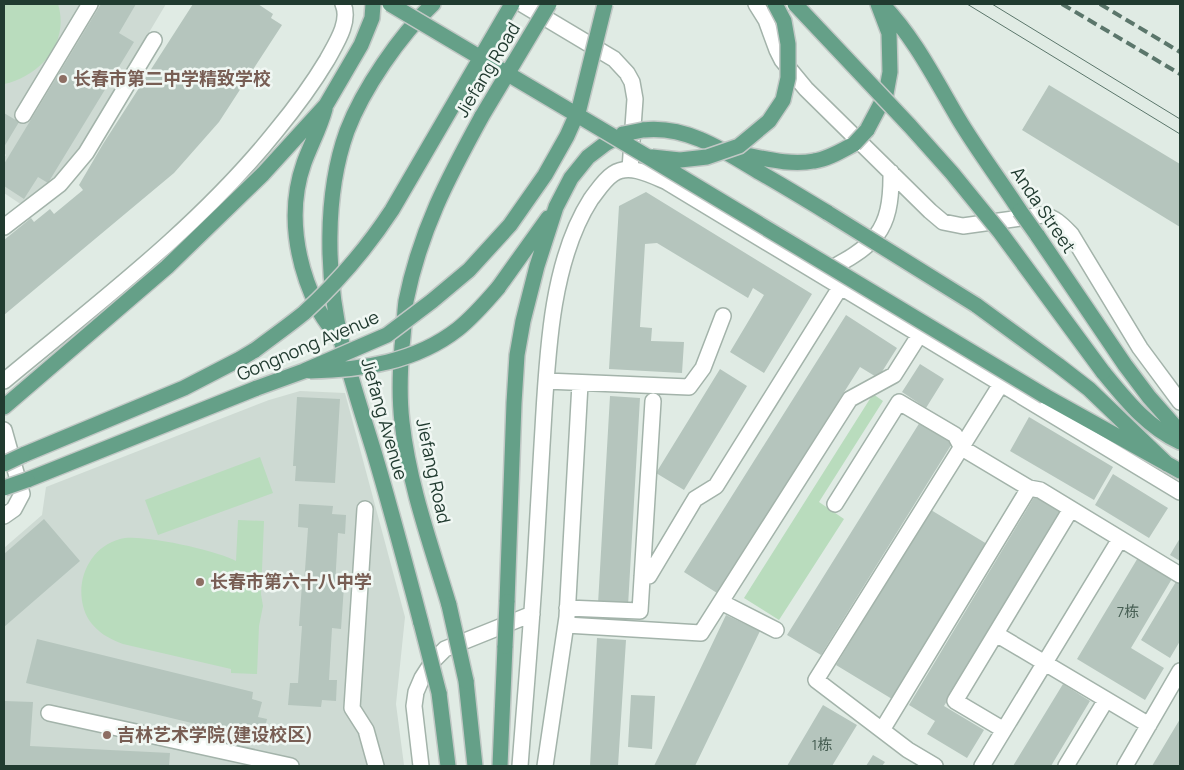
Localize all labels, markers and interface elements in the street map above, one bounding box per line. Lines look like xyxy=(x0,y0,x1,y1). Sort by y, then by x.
street label: Jiefang Road xyxy=(449,18,525,121)
place label: 长春市第二中学精致学校 xyxy=(73,66,271,90)
marker: 长春市第二中学精致学校 xyxy=(57,73,69,85)
street label: Anda Street xyxy=(1006,162,1082,257)
street label: Gongnong Avenue xyxy=(233,304,383,386)
street label: Jiefang Avenue xyxy=(356,355,414,482)
street label: Jiefang Road xyxy=(411,416,457,526)
place label: 长春市第六十八中学 xyxy=(210,569,372,593)
marker: 长春市第六十八中学 xyxy=(194,576,206,588)
house number: 7栋 xyxy=(1117,601,1139,622)
place label: 吉林艺术学院(建设校区) xyxy=(117,722,313,746)
marker: 吉林艺术学院(建设校区) xyxy=(101,729,113,741)
house number: 1栋 xyxy=(812,734,832,755)

